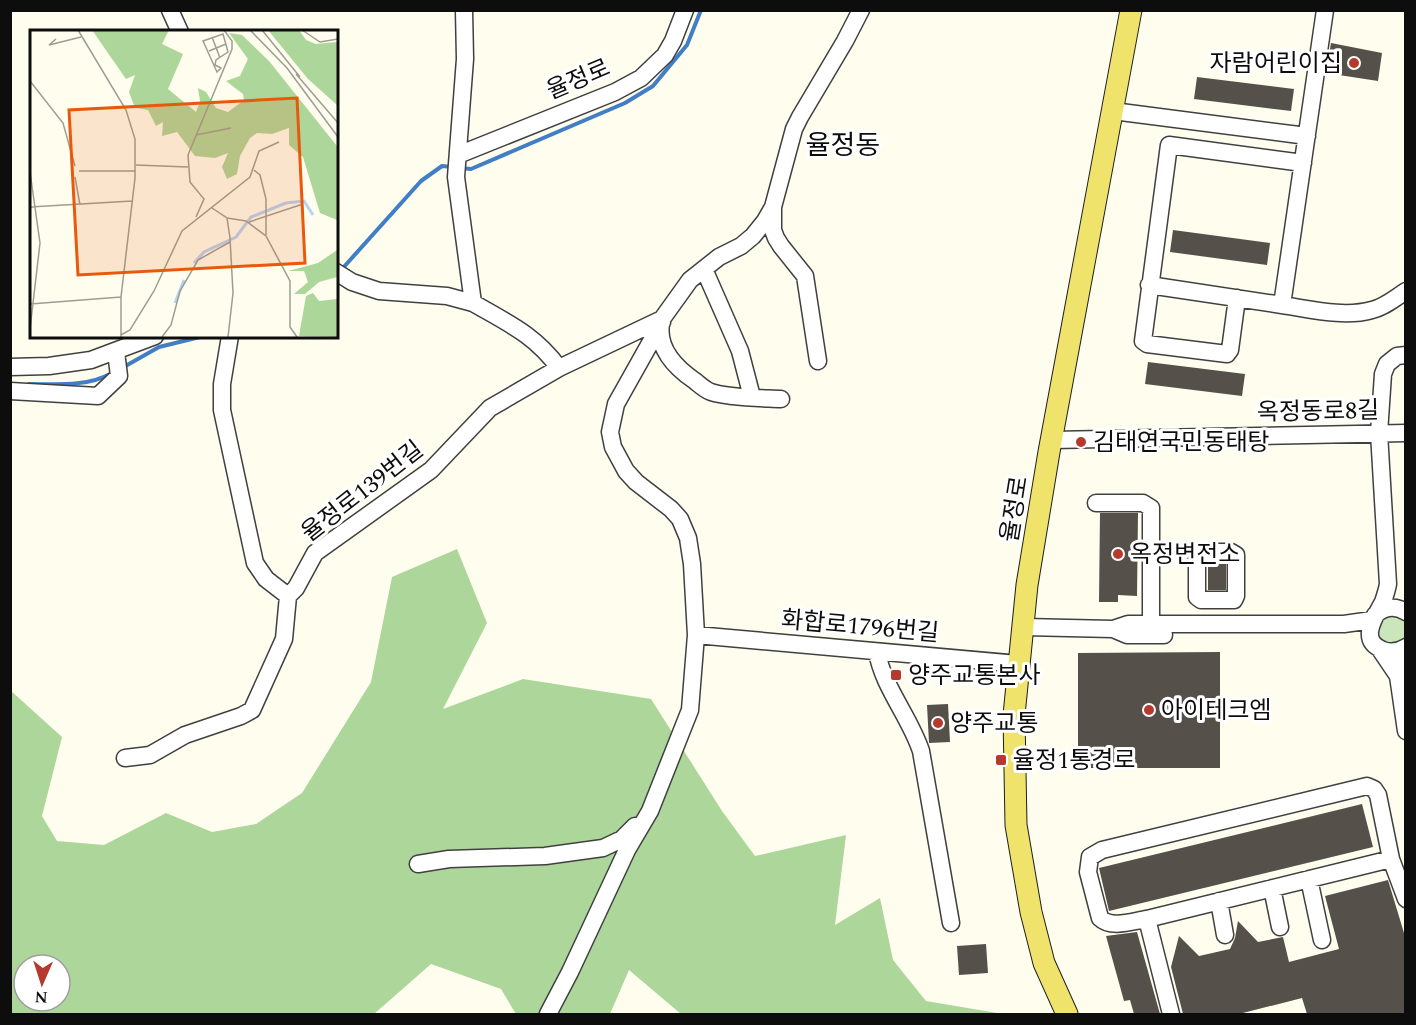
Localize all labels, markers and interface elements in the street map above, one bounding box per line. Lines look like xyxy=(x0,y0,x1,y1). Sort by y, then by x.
inset map xyxy=(30,30,338,338)
place label: 자람어린이집 xyxy=(1210,46,1342,82)
street label: 율정로 xyxy=(541,50,616,109)
marker: 자람어린이집 xyxy=(1347,56,1361,70)
district label: 율정동 xyxy=(806,125,880,167)
street label: 옥정동로8길 xyxy=(1257,393,1380,431)
place label: 김태연국민동태탕 xyxy=(1093,425,1270,461)
street label: 율정로139번길 xyxy=(294,433,431,551)
marker: 김태연국민동태탕 xyxy=(1074,435,1088,449)
street label: 율정로 xyxy=(992,474,1038,545)
place label: 옥정변전소 xyxy=(1130,537,1240,573)
marker: 옥정변전소 xyxy=(1111,547,1125,561)
street label: 화합로1796번길 xyxy=(779,602,940,652)
place label: 양주교통본사 xyxy=(908,658,1040,694)
marker: 양주교통본사 xyxy=(889,668,903,682)
place label: 아이테크엠 xyxy=(1161,693,1271,729)
marker: 아이테크엠 xyxy=(1142,703,1156,717)
place label: 양주교통 xyxy=(950,706,1038,742)
marker: 양주교통 xyxy=(931,716,945,730)
place label: 율정1통경로 xyxy=(1013,743,1135,779)
marker: 율정1통경로 xyxy=(994,753,1008,767)
north arrow xyxy=(12,953,72,1013)
text: N xyxy=(34,985,48,1009)

